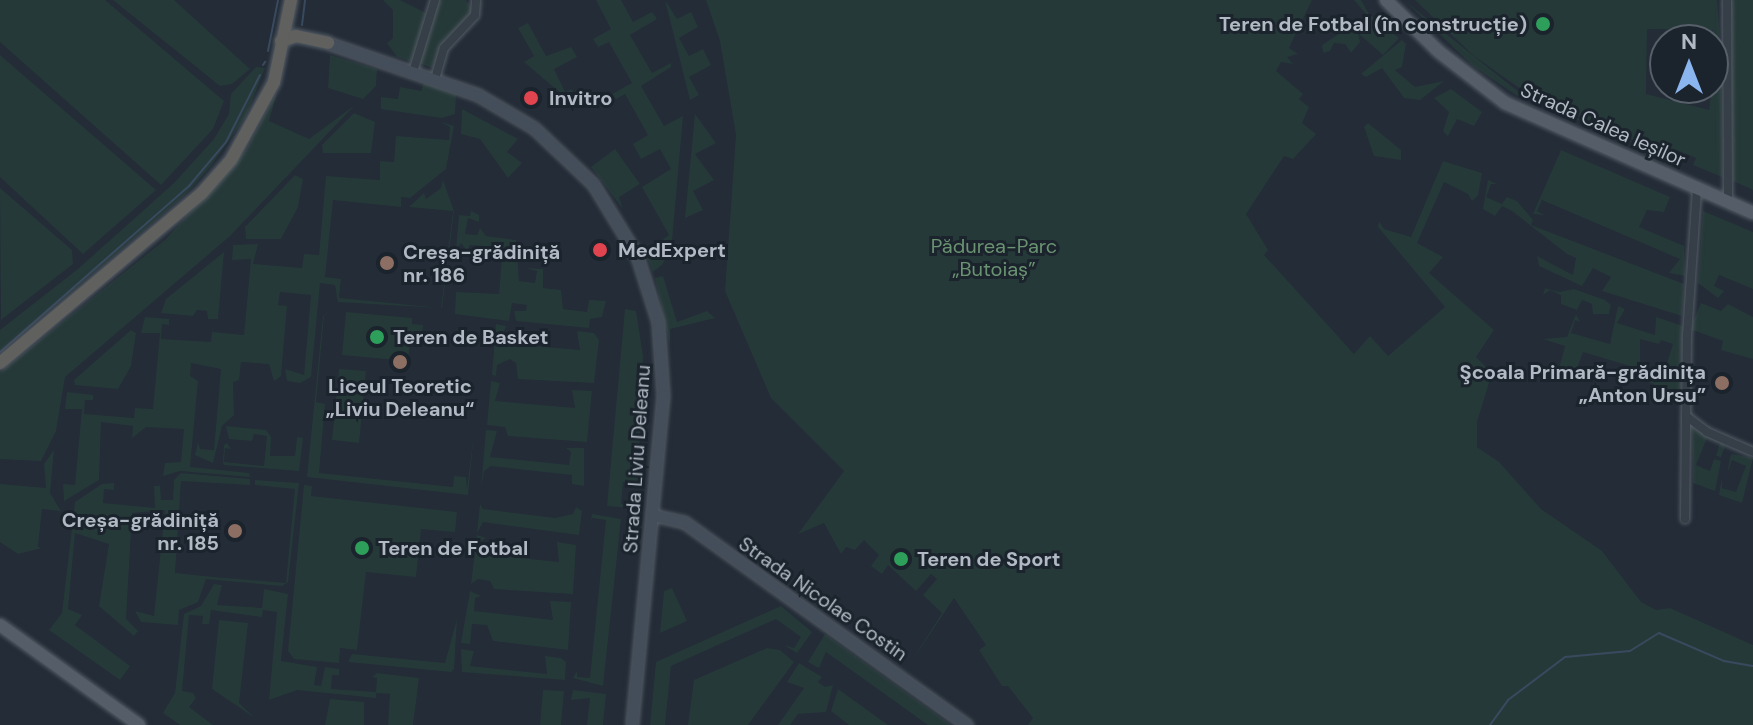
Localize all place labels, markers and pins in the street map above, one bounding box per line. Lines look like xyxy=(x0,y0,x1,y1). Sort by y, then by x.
place label: Teren de Fotbal (în construcție) xyxy=(1219,12,1527,36)
marker: Teren de Fotbal (în construcție) xyxy=(1534,15,1552,33)
place label: Invitro xyxy=(549,86,612,110)
marker: Invitro xyxy=(520,87,542,109)
place label: MedExpert xyxy=(618,238,726,262)
marker: MedExpert xyxy=(589,239,611,261)
place label: Creșa-grădiniță nr. 186 xyxy=(403,240,560,287)
marker: Creșa-grădiniță nr. 186 xyxy=(378,254,396,272)
place label: Teren de Basket xyxy=(393,325,549,349)
marker: Teren de Basket xyxy=(368,328,386,346)
marker: Liceul Teoretic „Liviu Deleanu“ xyxy=(391,353,409,371)
place label: Şcoala Primară-grădinița „Anton Ursu” xyxy=(1460,360,1706,407)
place label: Liceul Teoretic „Liviu Deleanu“ xyxy=(326,374,474,421)
marker: Şcoala Primară-grădinița „Anton Ursu” xyxy=(1713,374,1731,392)
place label: Creșa-grădiniță nr. 185 xyxy=(62,508,219,555)
marker: Creșa-grădiniță nr. 185 xyxy=(226,522,244,540)
place label: Teren de Fotbal xyxy=(378,536,528,560)
marker: Teren de Fotbal xyxy=(353,539,371,557)
place label: Teren de Sport xyxy=(917,547,1060,571)
marker: Teren de Sport xyxy=(892,550,910,568)

